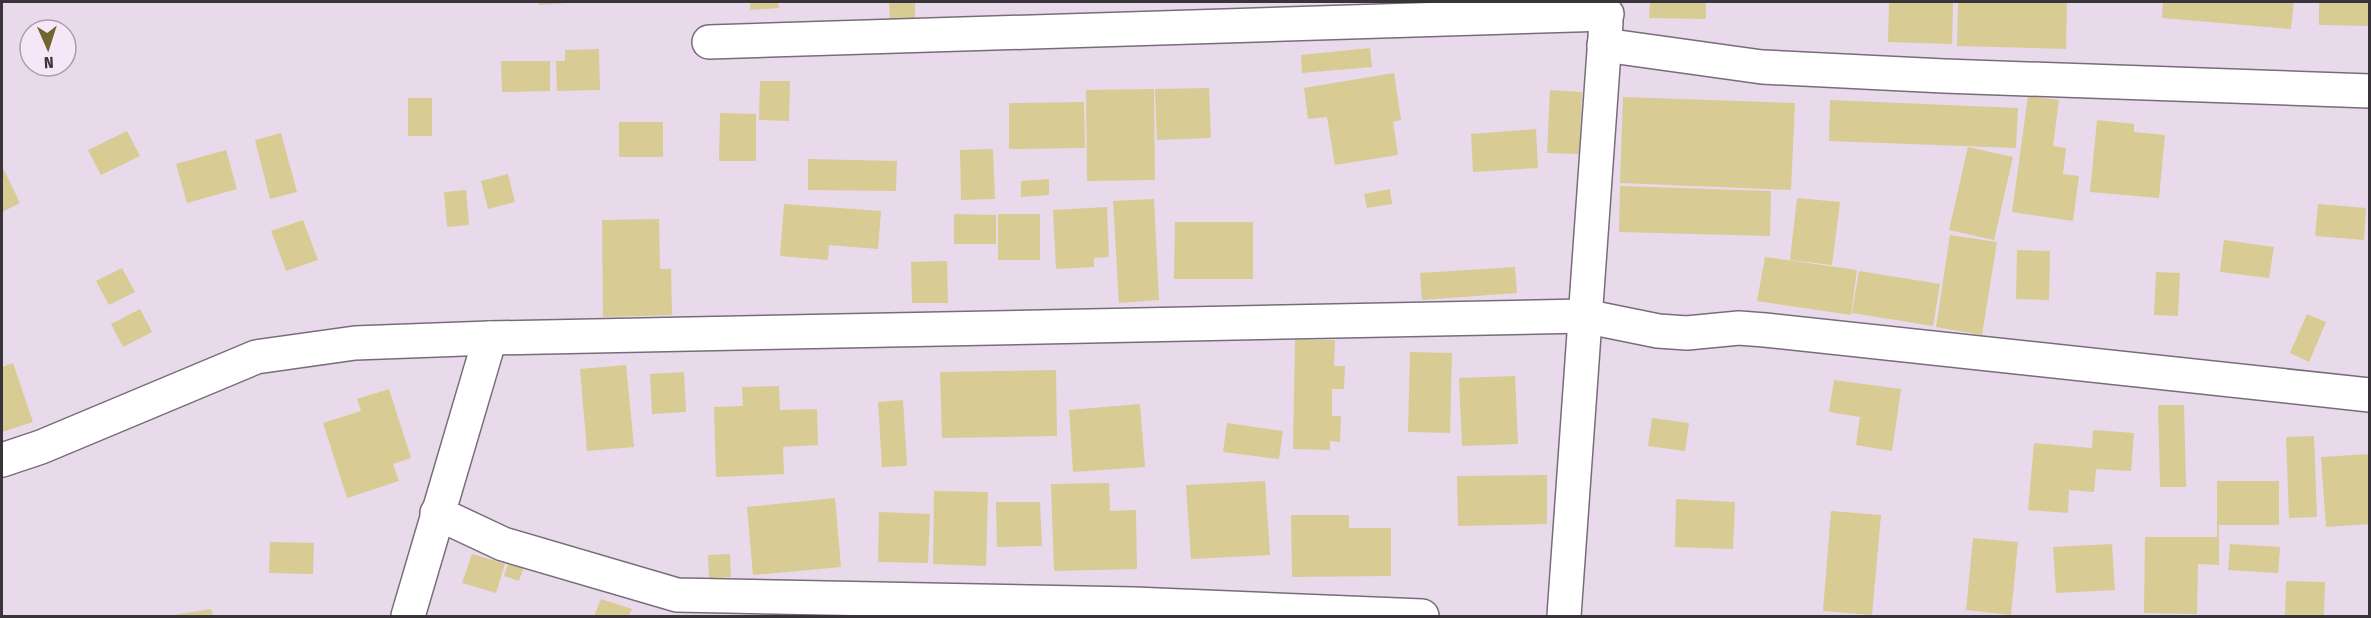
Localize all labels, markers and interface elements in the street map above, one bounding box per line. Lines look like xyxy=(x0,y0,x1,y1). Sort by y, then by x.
north arrow xyxy=(18,18,78,78)
text: N xyxy=(43,53,54,72)

